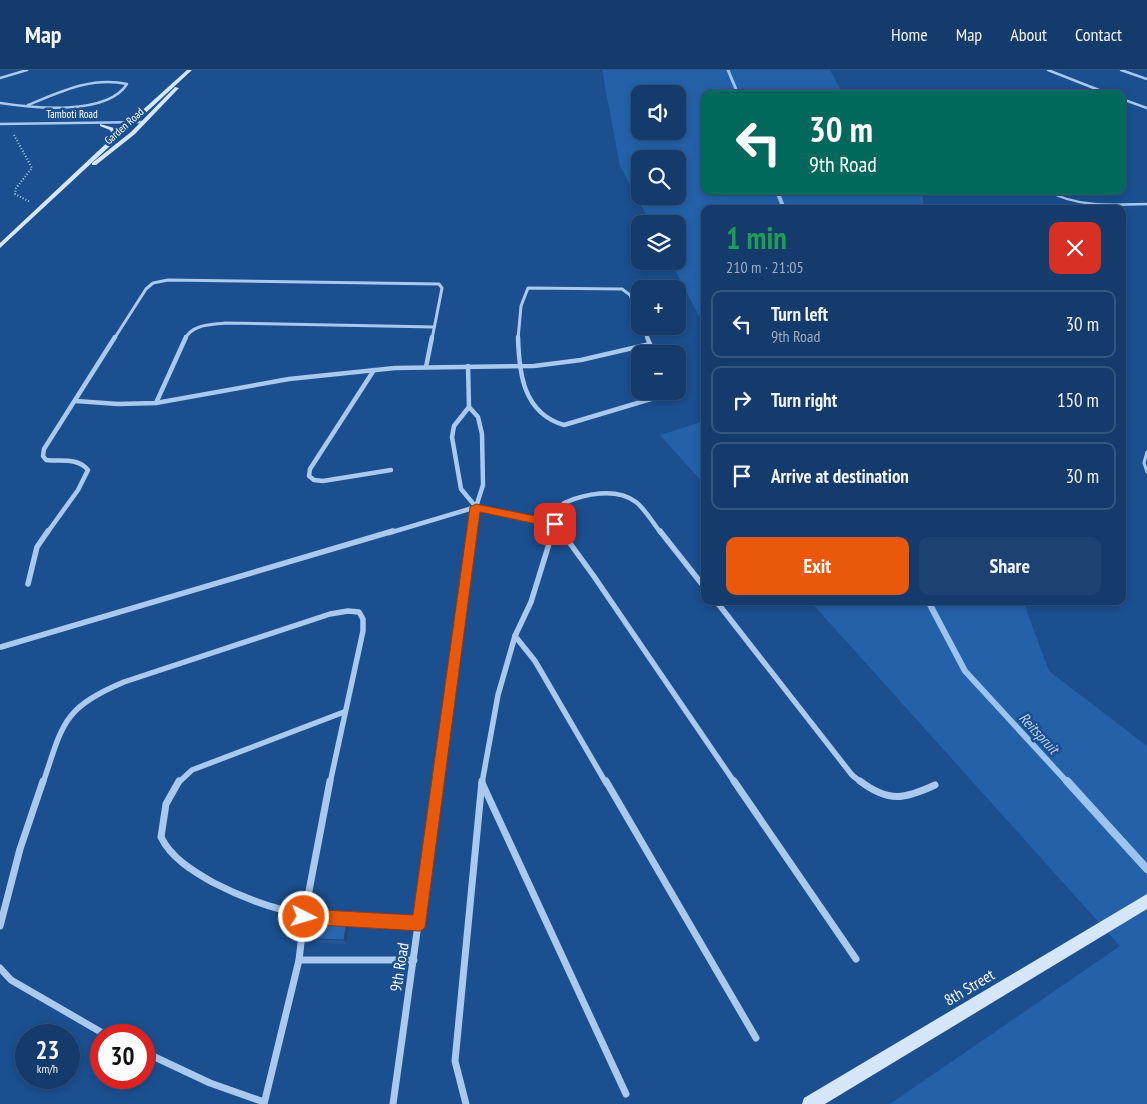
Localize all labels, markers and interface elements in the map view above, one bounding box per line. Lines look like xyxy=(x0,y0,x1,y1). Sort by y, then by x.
text: Map xyxy=(25,19,62,50)
text: Home xyxy=(891,23,928,46)
text: Map xyxy=(956,23,982,46)
text: About xyxy=(1010,23,1047,46)
text: Contact xyxy=(1075,23,1122,46)
map controls xyxy=(631,85,686,400)
button: sound xyxy=(631,85,686,140)
street label: Garden Road xyxy=(101,105,147,147)
text: 30 m xyxy=(809,106,873,152)
street label: Tamboti Road xyxy=(46,107,98,121)
icon: left xyxy=(726,110,791,175)
button: search xyxy=(631,150,686,205)
text: 9th Road xyxy=(809,150,877,178)
button: layers xyxy=(631,215,686,270)
text: 1 min xyxy=(726,218,787,257)
button: close xyxy=(1049,222,1101,274)
text: 210 m · 21:05 xyxy=(726,257,804,277)
button: + xyxy=(631,280,686,335)
text: Turn left xyxy=(771,302,828,326)
icon: left xyxy=(728,310,756,338)
text: 30 m xyxy=(1066,312,1099,336)
text: 9th Road xyxy=(771,326,820,346)
button: − xyxy=(631,345,686,400)
icon: right xyxy=(728,386,756,414)
text: Turn right xyxy=(771,388,837,412)
text: 150 m xyxy=(1057,388,1099,412)
icon: arrive xyxy=(728,462,756,490)
text: Arrive at destination xyxy=(771,464,909,488)
text: 30 m xyxy=(1066,464,1099,488)
pin xyxy=(534,503,576,545)
icon: arrive xyxy=(541,510,569,538)
button: Exit xyxy=(726,537,909,595)
button: Share xyxy=(919,537,1101,595)
water label: Reitspruit xyxy=(1015,708,1064,759)
position arrow xyxy=(277,890,329,942)
street label: 9th Road xyxy=(385,941,413,993)
street label: 8th Street xyxy=(940,964,998,1010)
speed limit sign: 30 xyxy=(90,1024,155,1089)
text: 23 xyxy=(36,1034,59,1066)
text: km/h xyxy=(37,1061,58,1076)

